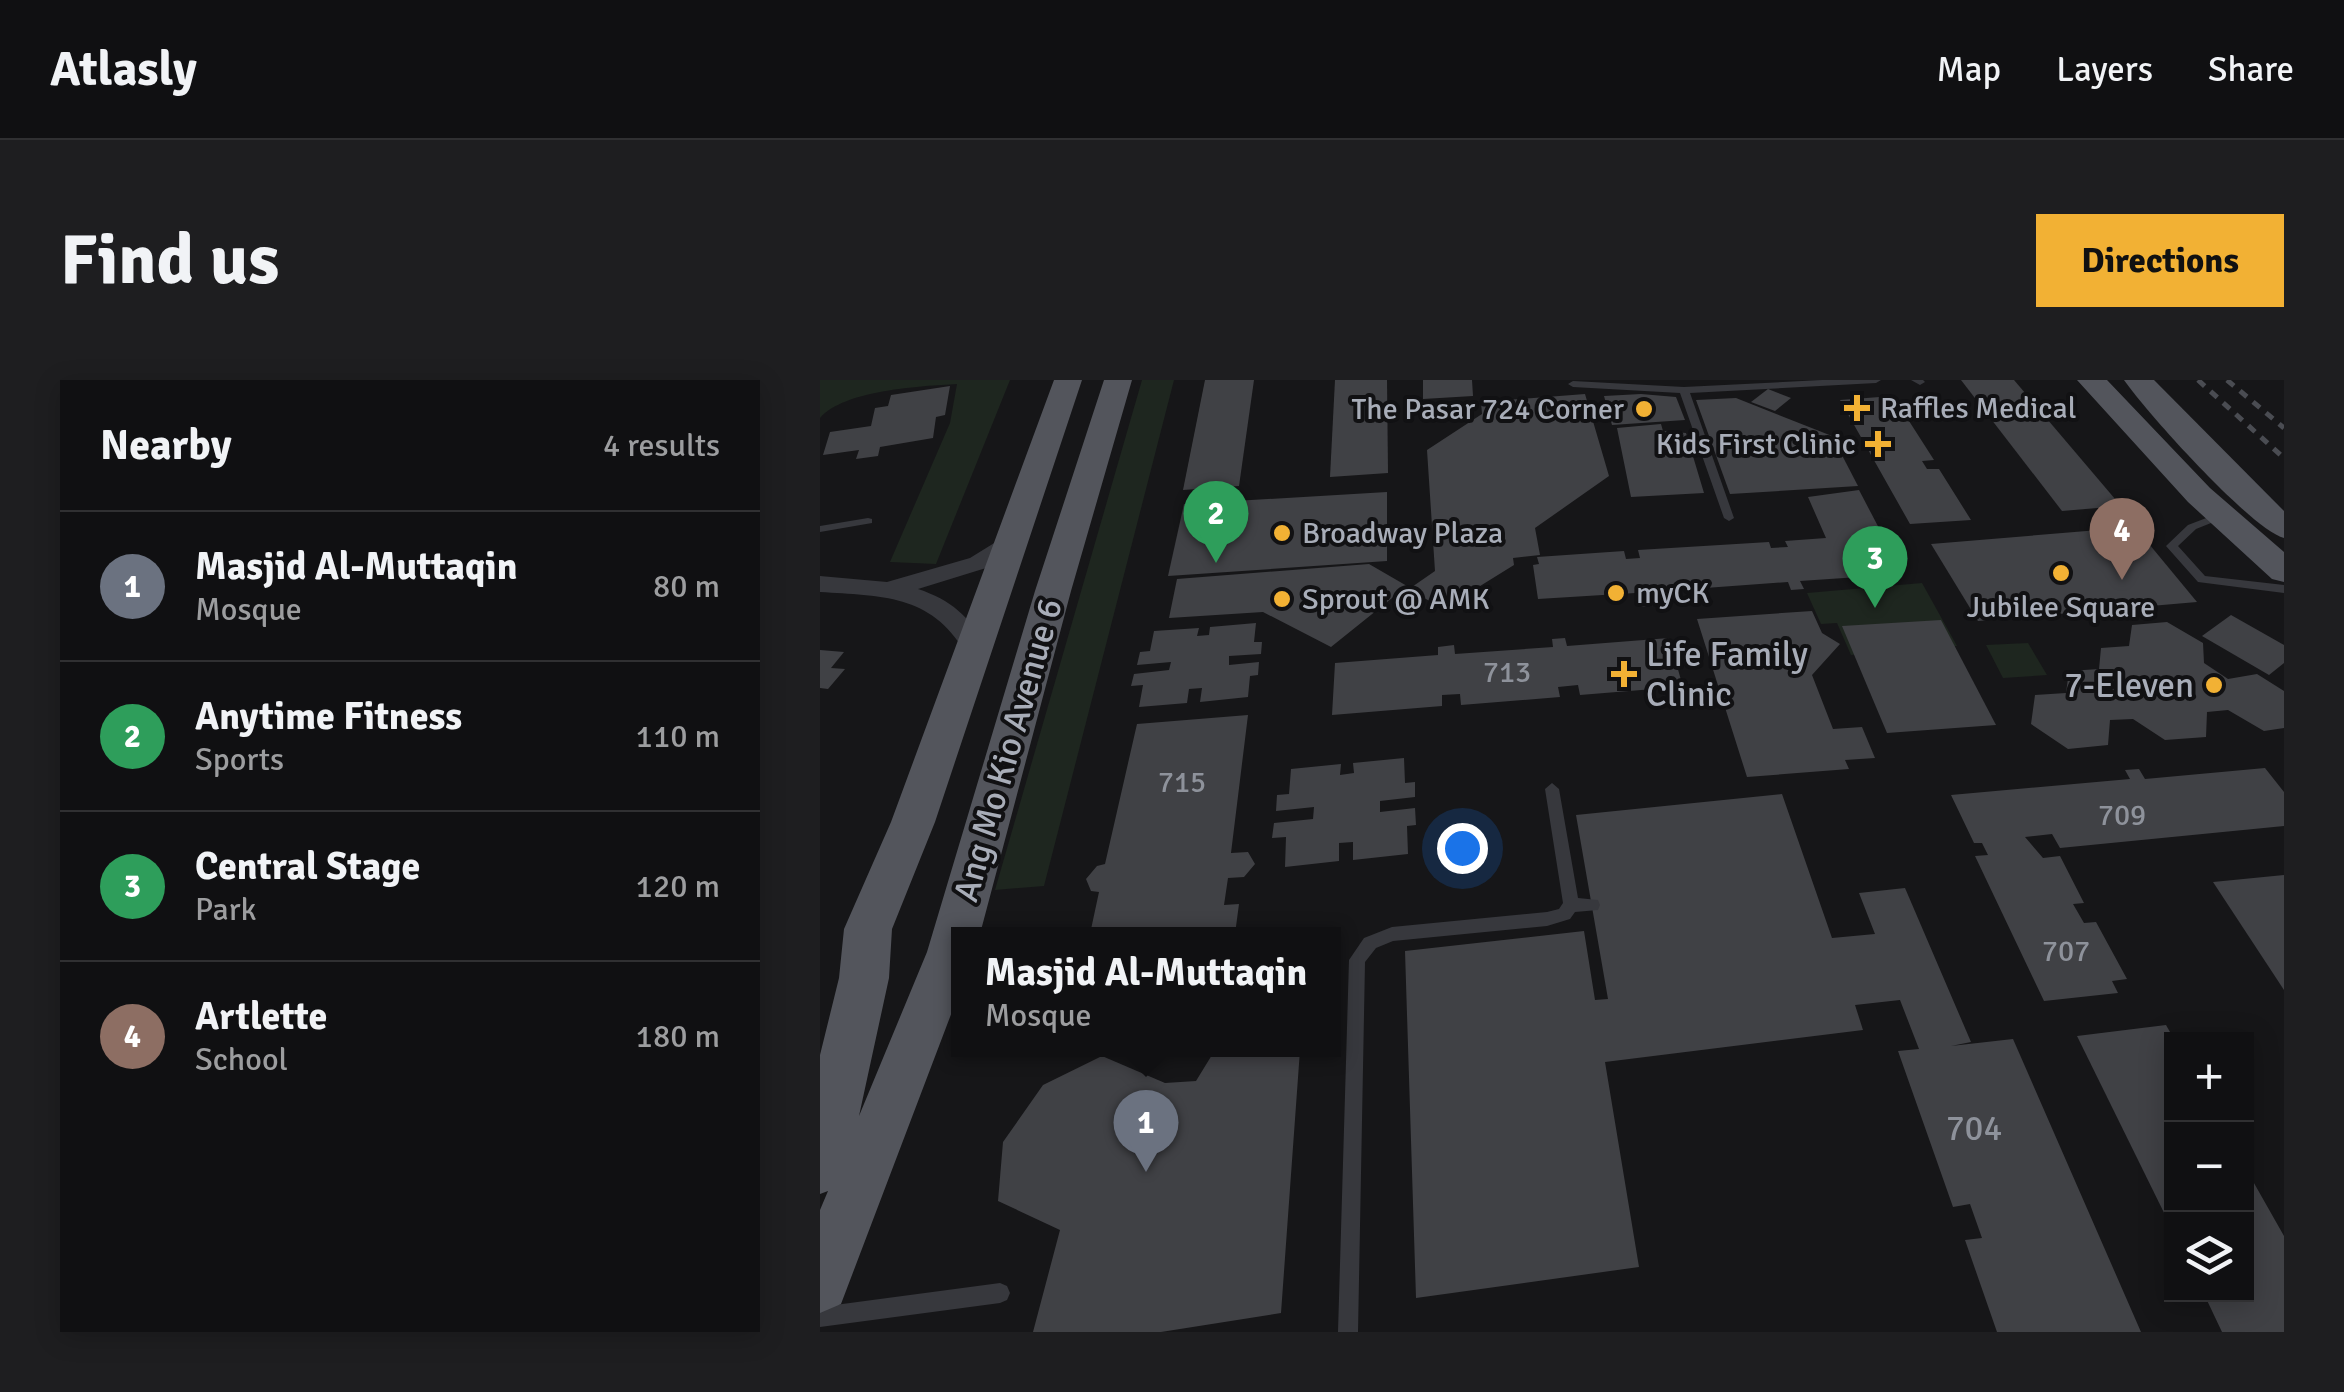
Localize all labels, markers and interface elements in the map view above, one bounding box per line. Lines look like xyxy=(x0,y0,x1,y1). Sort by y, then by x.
text: Atlasly xyxy=(50,40,197,99)
text: Map xyxy=(1937,48,2001,91)
text: Layers xyxy=(2056,48,2153,91)
text: Share xyxy=(2208,48,2294,91)
button: Directions xyxy=(2036,214,2284,307)
text: Find us xyxy=(60,217,279,303)
place label: Raffles Medical xyxy=(1880,390,2076,427)
place label: The Pasar 724 Corner xyxy=(1352,391,1624,428)
marker: Raffles Medical xyxy=(1844,395,1870,421)
marker: The Pasar 724 Corner xyxy=(1633,398,1655,420)
text: Nearby xyxy=(100,420,232,471)
text: 4 results xyxy=(603,426,720,465)
place label: Kids First Clinic xyxy=(1656,426,1856,463)
marker: Kids First Clinic xyxy=(1865,431,1891,457)
pin: 2 xyxy=(1184,480,1248,563)
pin: 4 xyxy=(2090,498,2154,580)
place label: Broadway Plaza xyxy=(1302,515,1503,552)
marker: Broadway Plaza xyxy=(1271,522,1293,544)
pin: 3 xyxy=(1842,526,1908,608)
text: Masjid Al-Muttaqin xyxy=(195,543,517,590)
marker: Jubilee Square xyxy=(2050,562,2072,584)
text: 1 xyxy=(124,567,141,606)
text: 80 m xyxy=(653,567,720,606)
place label: myCK xyxy=(1636,575,1710,612)
place label: Sprout @ AMK xyxy=(1302,581,1490,618)
marker: myCK xyxy=(1605,582,1627,604)
marker: Sprout @ AMK xyxy=(1271,588,1293,610)
place label: Jubilee Square xyxy=(1967,589,2155,626)
text: Mosque xyxy=(195,590,302,629)
street label: Ang Mo Kio Avenue 6 xyxy=(944,594,1072,906)
place label: Life Family Clinic xyxy=(1646,633,1808,716)
house number: 713 xyxy=(1483,654,1531,691)
marker: Life Family Clinic xyxy=(1611,661,1637,687)
place label: 7-Eleven xyxy=(2064,664,2194,707)
marker: 7-Eleven xyxy=(2203,674,2225,696)
text: Anytime Fitness xyxy=(195,693,462,740)
text: 2 xyxy=(124,717,141,756)
text: 110 m xyxy=(636,717,720,756)
text: Sports xyxy=(195,740,284,779)
house number: 715 xyxy=(1158,764,1206,801)
house number: 709 xyxy=(2098,797,2146,834)
your location xyxy=(1437,823,1488,874)
text: Central Stage xyxy=(195,843,420,890)
text: 3 xyxy=(124,867,141,906)
text: 120 m xyxy=(636,867,720,906)
text: Park xyxy=(195,890,257,929)
popup xyxy=(951,927,1341,1057)
house number: 707 xyxy=(2042,933,2090,970)
text: Masjid Al-Muttaqin xyxy=(985,949,1307,996)
text: Artlette xyxy=(195,993,327,1040)
text: Mosque xyxy=(985,996,1092,1035)
text: 4 xyxy=(124,1017,141,1056)
text: 180 m xyxy=(636,1017,720,1056)
map controls xyxy=(2164,1032,2254,1302)
button: + xyxy=(2164,1032,2254,1122)
text: School xyxy=(195,1040,288,1079)
pin: 1 xyxy=(1114,1090,1178,1172)
house number: 704 xyxy=(1946,1107,2002,1150)
button: − xyxy=(2164,1122,2254,1212)
button: layers xyxy=(2164,1212,2254,1302)

